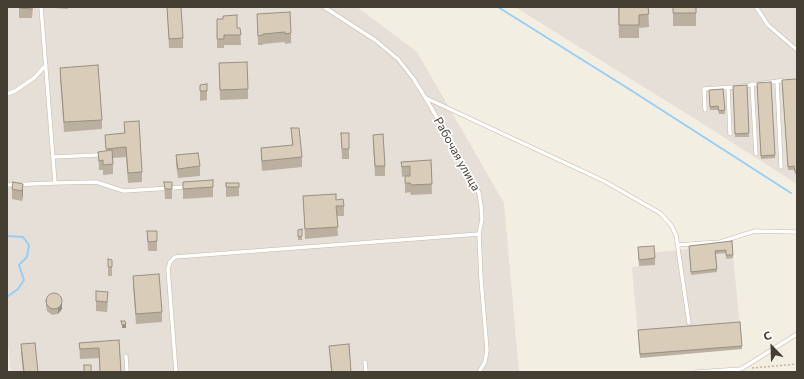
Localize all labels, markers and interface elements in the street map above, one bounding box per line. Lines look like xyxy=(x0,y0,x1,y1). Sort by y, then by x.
street label: Рабочая улица xyxy=(431,115,483,193)
north arrow xyxy=(752,327,792,367)
text: С xyxy=(761,328,773,343)

